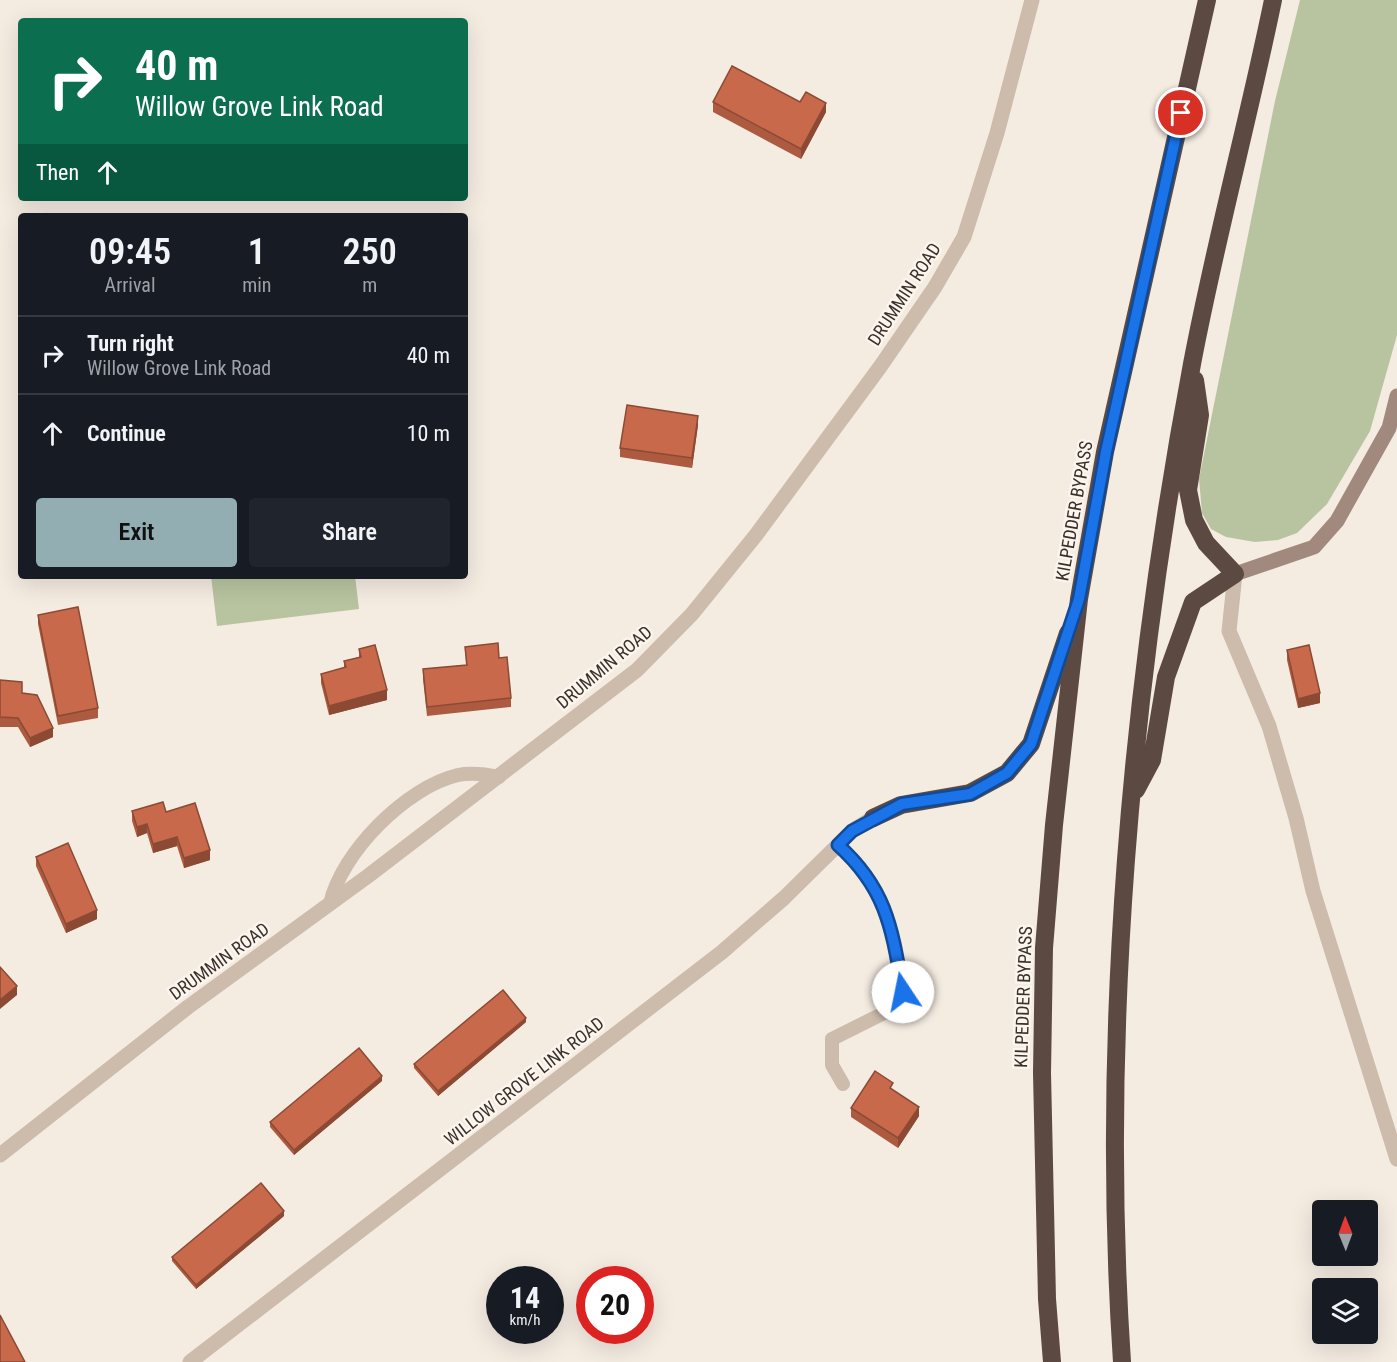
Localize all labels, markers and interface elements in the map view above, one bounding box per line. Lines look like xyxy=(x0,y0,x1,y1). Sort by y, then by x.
text: 40 m xyxy=(135,41,218,90)
icon: right xyxy=(36,42,114,120)
pin xyxy=(1155,87,1206,138)
text: Willow Grove Link Road xyxy=(135,91,384,123)
icon: arrive xyxy=(1164,96,1197,129)
icon: ahead xyxy=(91,156,124,189)
text: Then xyxy=(36,160,79,185)
text: 09:45 xyxy=(89,231,171,273)
text: 1 xyxy=(248,231,266,273)
text: 250 xyxy=(343,231,397,273)
street label: DRUMMIN ROAD xyxy=(863,239,945,349)
text: Arrival xyxy=(105,273,156,297)
text: min xyxy=(242,273,271,297)
text: m xyxy=(362,273,377,297)
text: Turn right xyxy=(87,331,174,356)
icon: right xyxy=(36,339,69,372)
text: 40 m xyxy=(407,343,450,368)
text: Willow Grove Link Road xyxy=(87,356,271,380)
icon: ahead xyxy=(36,417,69,450)
text: Continue xyxy=(87,421,166,446)
text: 10 m xyxy=(407,421,450,446)
street label: KILPEDDER BYPASS xyxy=(1051,439,1097,583)
button: Exit xyxy=(36,498,237,567)
button: Share xyxy=(249,498,450,567)
street label: DRUMMIN ROAD xyxy=(552,621,656,713)
street label: DRUMMIN ROAD xyxy=(165,918,273,1004)
street label: KILPEDDER BYPASS xyxy=(1010,926,1036,1068)
position arrow xyxy=(871,960,935,1024)
street label: WILLOW GROVE LINK ROAD xyxy=(440,1012,608,1150)
north arrow xyxy=(1312,1200,1378,1266)
map controls xyxy=(1312,1200,1378,1344)
speed limit sign: 20 xyxy=(576,1266,654,1344)
button: layers xyxy=(1312,1278,1378,1344)
text: 14 xyxy=(510,1280,540,1315)
text: km/h xyxy=(510,1311,540,1329)

